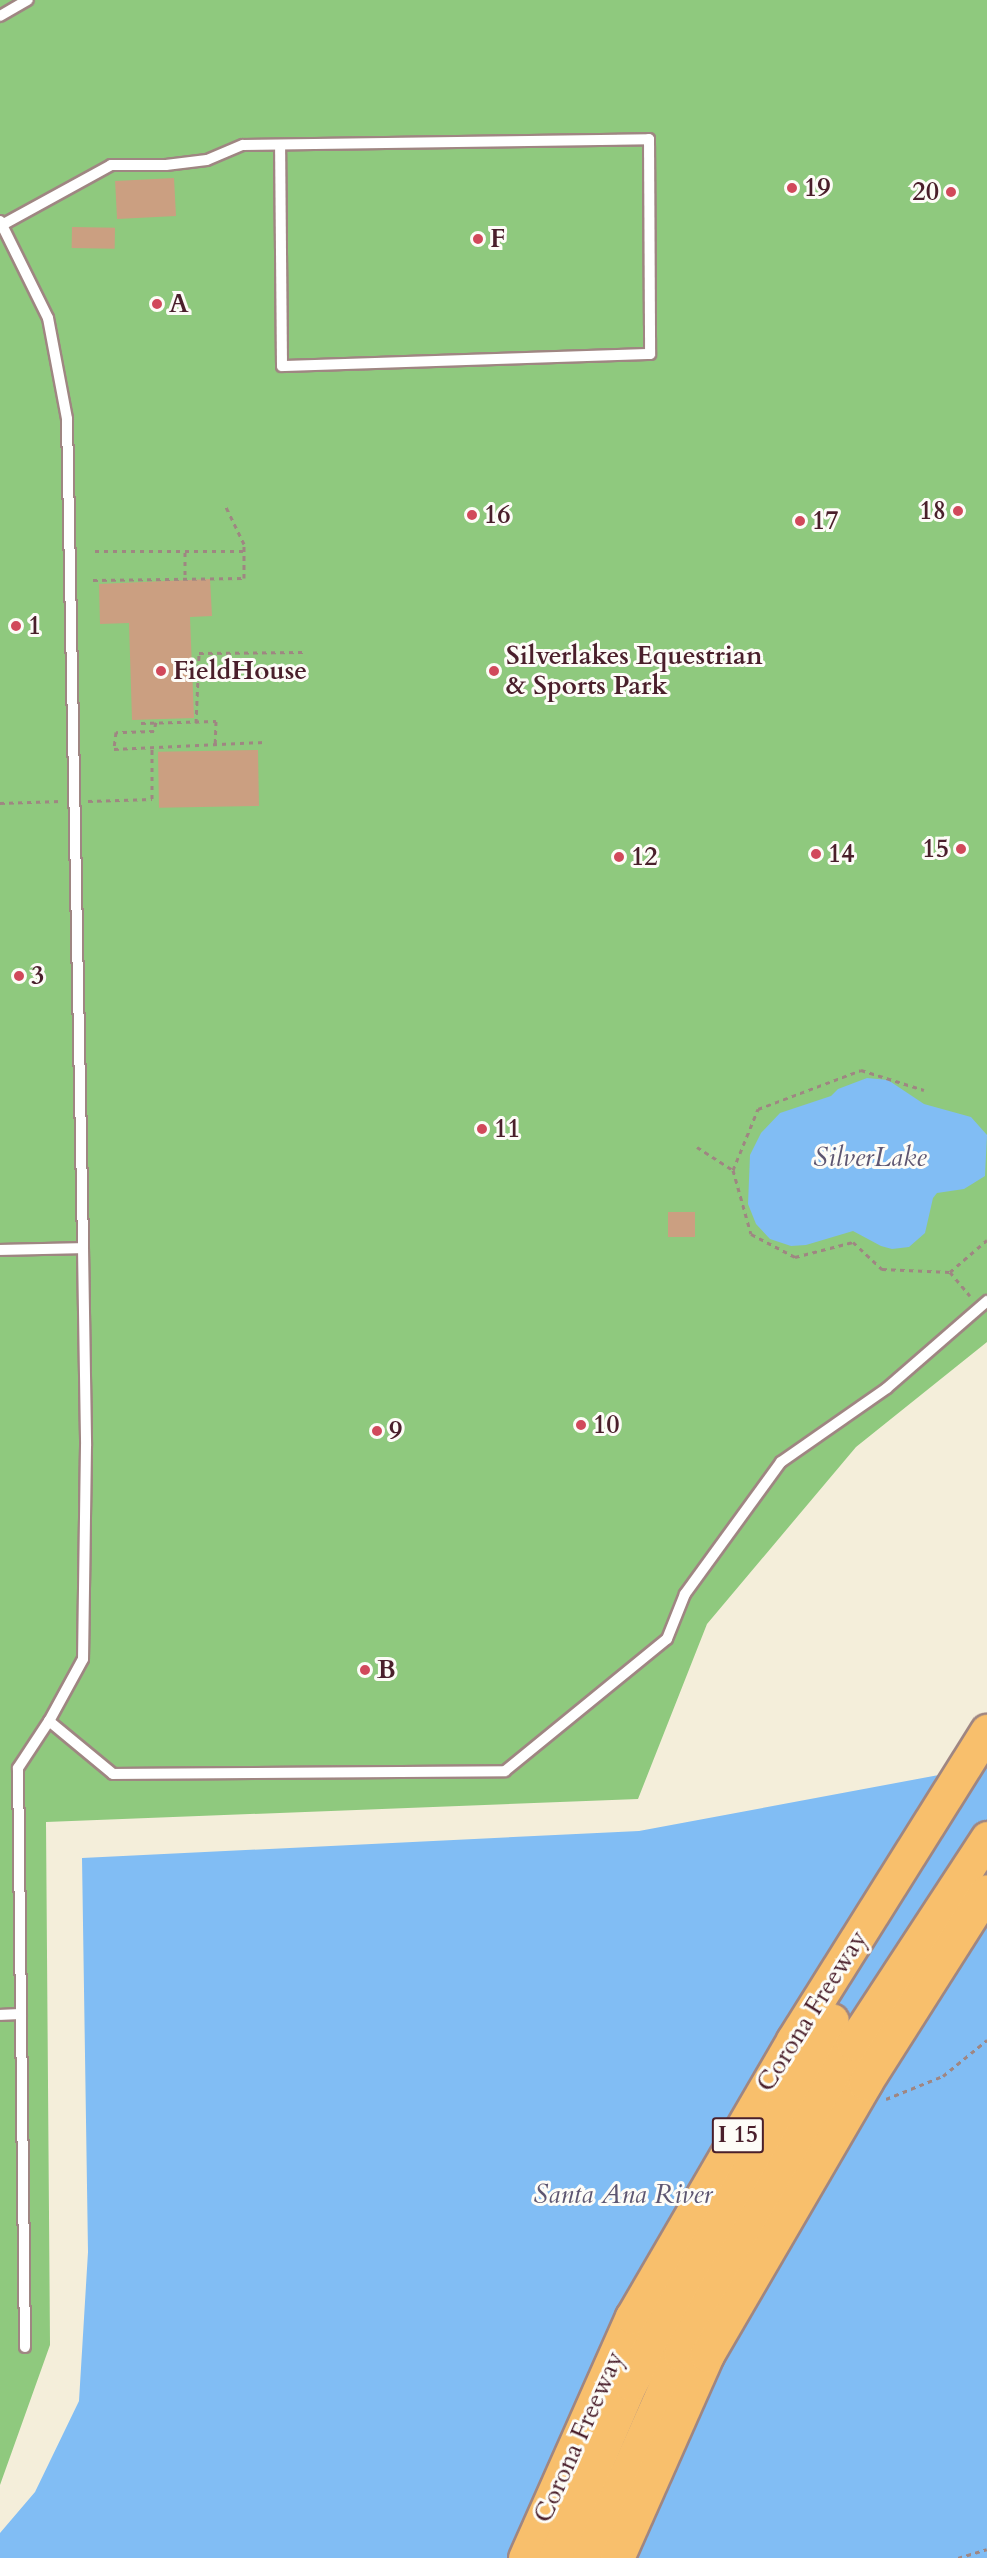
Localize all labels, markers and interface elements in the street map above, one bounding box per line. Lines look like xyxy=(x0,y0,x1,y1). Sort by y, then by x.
place label: 19 xyxy=(804,172,831,204)
place label: 20 xyxy=(912,176,939,208)
marker: 19 xyxy=(785,181,799,195)
marker: 20 xyxy=(944,185,958,199)
place label: F xyxy=(490,223,505,255)
marker: F xyxy=(471,232,485,246)
place label: A xyxy=(169,288,189,320)
marker: A xyxy=(150,297,164,311)
place label: 18 xyxy=(919,495,946,527)
place label: 16 xyxy=(484,499,511,531)
marker: 18 xyxy=(951,504,965,518)
place label: 17 xyxy=(812,505,839,537)
marker: 16 xyxy=(465,508,479,522)
marker: 17 xyxy=(793,514,807,528)
place label: 1 xyxy=(28,610,41,642)
marker: 1 xyxy=(9,619,23,633)
place label: Silverlakes Equestrian & Sports Park xyxy=(506,640,763,702)
place label: FieldHouse xyxy=(173,655,307,687)
marker: FieldHouse xyxy=(154,664,168,678)
marker: Silverlakes Equestrian & Sports Park xyxy=(487,664,501,678)
place label: 15 xyxy=(922,833,949,865)
place label: 14 xyxy=(828,838,855,870)
place label: 12 xyxy=(631,841,658,873)
marker: 15 xyxy=(954,842,968,856)
marker: 14 xyxy=(809,847,823,861)
marker: 12 xyxy=(612,850,626,864)
place label: 3 xyxy=(31,960,44,992)
marker: 3 xyxy=(12,969,26,983)
place label: 11 xyxy=(494,1113,521,1145)
marker: 11 xyxy=(475,1122,489,1136)
water label: SilverLake xyxy=(813,1142,927,1174)
place label: 10 xyxy=(593,1409,620,1441)
place label: 9 xyxy=(389,1415,402,1447)
marker: 10 xyxy=(574,1418,588,1432)
marker: 9 xyxy=(370,1424,384,1438)
place label: B xyxy=(377,1654,396,1686)
marker: B xyxy=(358,1663,372,1677)
street label: Corona Freeway xyxy=(750,1925,874,2097)
road number: I 15 xyxy=(711,2114,765,2156)
water label: Santa Ana River xyxy=(533,2179,713,2211)
street label: Corona Freeway xyxy=(527,2347,631,2527)

